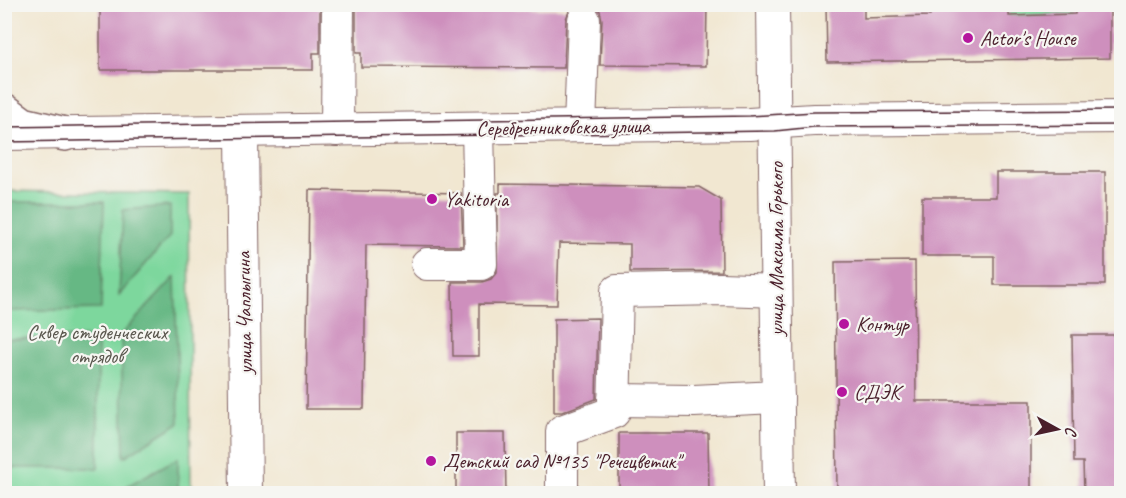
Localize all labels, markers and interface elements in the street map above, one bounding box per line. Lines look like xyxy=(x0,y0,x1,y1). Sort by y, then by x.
place label: Actor's House xyxy=(980,25,1077,51)
marker: Actor's House xyxy=(961,31,975,45)
street label: Серебренниковская улица xyxy=(476,112,652,142)
street label: улица Максима Горького xyxy=(763,160,789,338)
place label: Yakitoria xyxy=(444,186,510,212)
marker: Yakitoria xyxy=(425,192,439,206)
street label: улица Чаплыгина xyxy=(230,250,258,376)
place label: Контур xyxy=(856,311,911,337)
marker: Контур xyxy=(837,317,851,331)
park label: Сквер студенческих отрядов xyxy=(27,319,169,369)
place label: СДЭК xyxy=(854,379,904,405)
marker: СДЭК xyxy=(835,385,849,399)
north arrow xyxy=(1027,399,1087,459)
text: С xyxy=(1060,426,1081,438)
place label: Детский сад №135 "Речецветик" xyxy=(443,448,684,474)
marker: Детский сад №135 "Речецветик" xyxy=(424,454,438,468)

